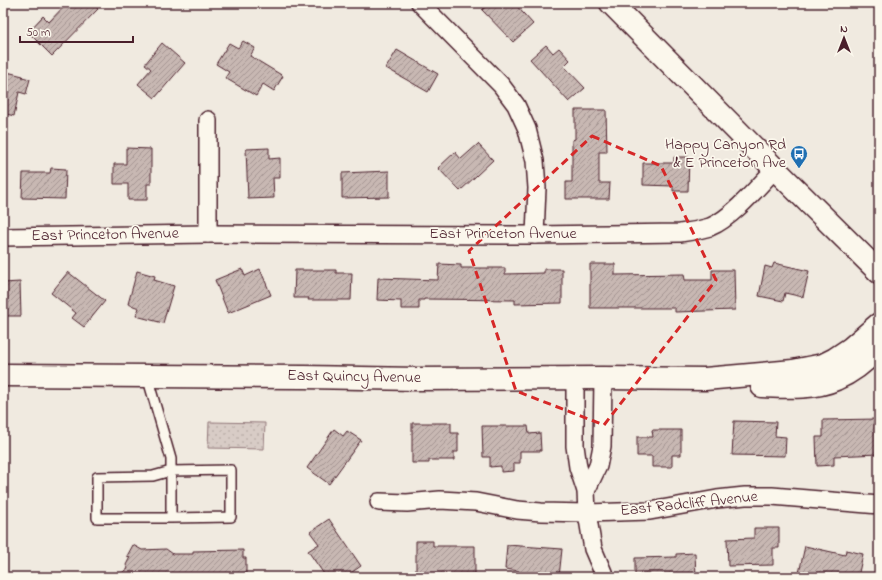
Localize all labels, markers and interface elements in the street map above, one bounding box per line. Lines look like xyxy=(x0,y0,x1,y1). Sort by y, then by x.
scale bar xyxy=(20,18,133,44)
north arrow xyxy=(824,18,864,58)
text: N xyxy=(840,21,848,37)
text: 50 m xyxy=(26,24,50,42)
place label: Happy Canyon Rd & E Princeton Ave xyxy=(665,133,787,175)
bus stop icon: Happy Canyon Rd & E Princeton Ave xyxy=(789,144,809,169)
street label: East Princeton Avenue xyxy=(31,222,180,248)
street label: East Princeton Avenue xyxy=(429,222,578,246)
street label: East Quincy Avenue xyxy=(287,364,422,390)
street label: East Radcliff Avenue xyxy=(619,485,760,523)

